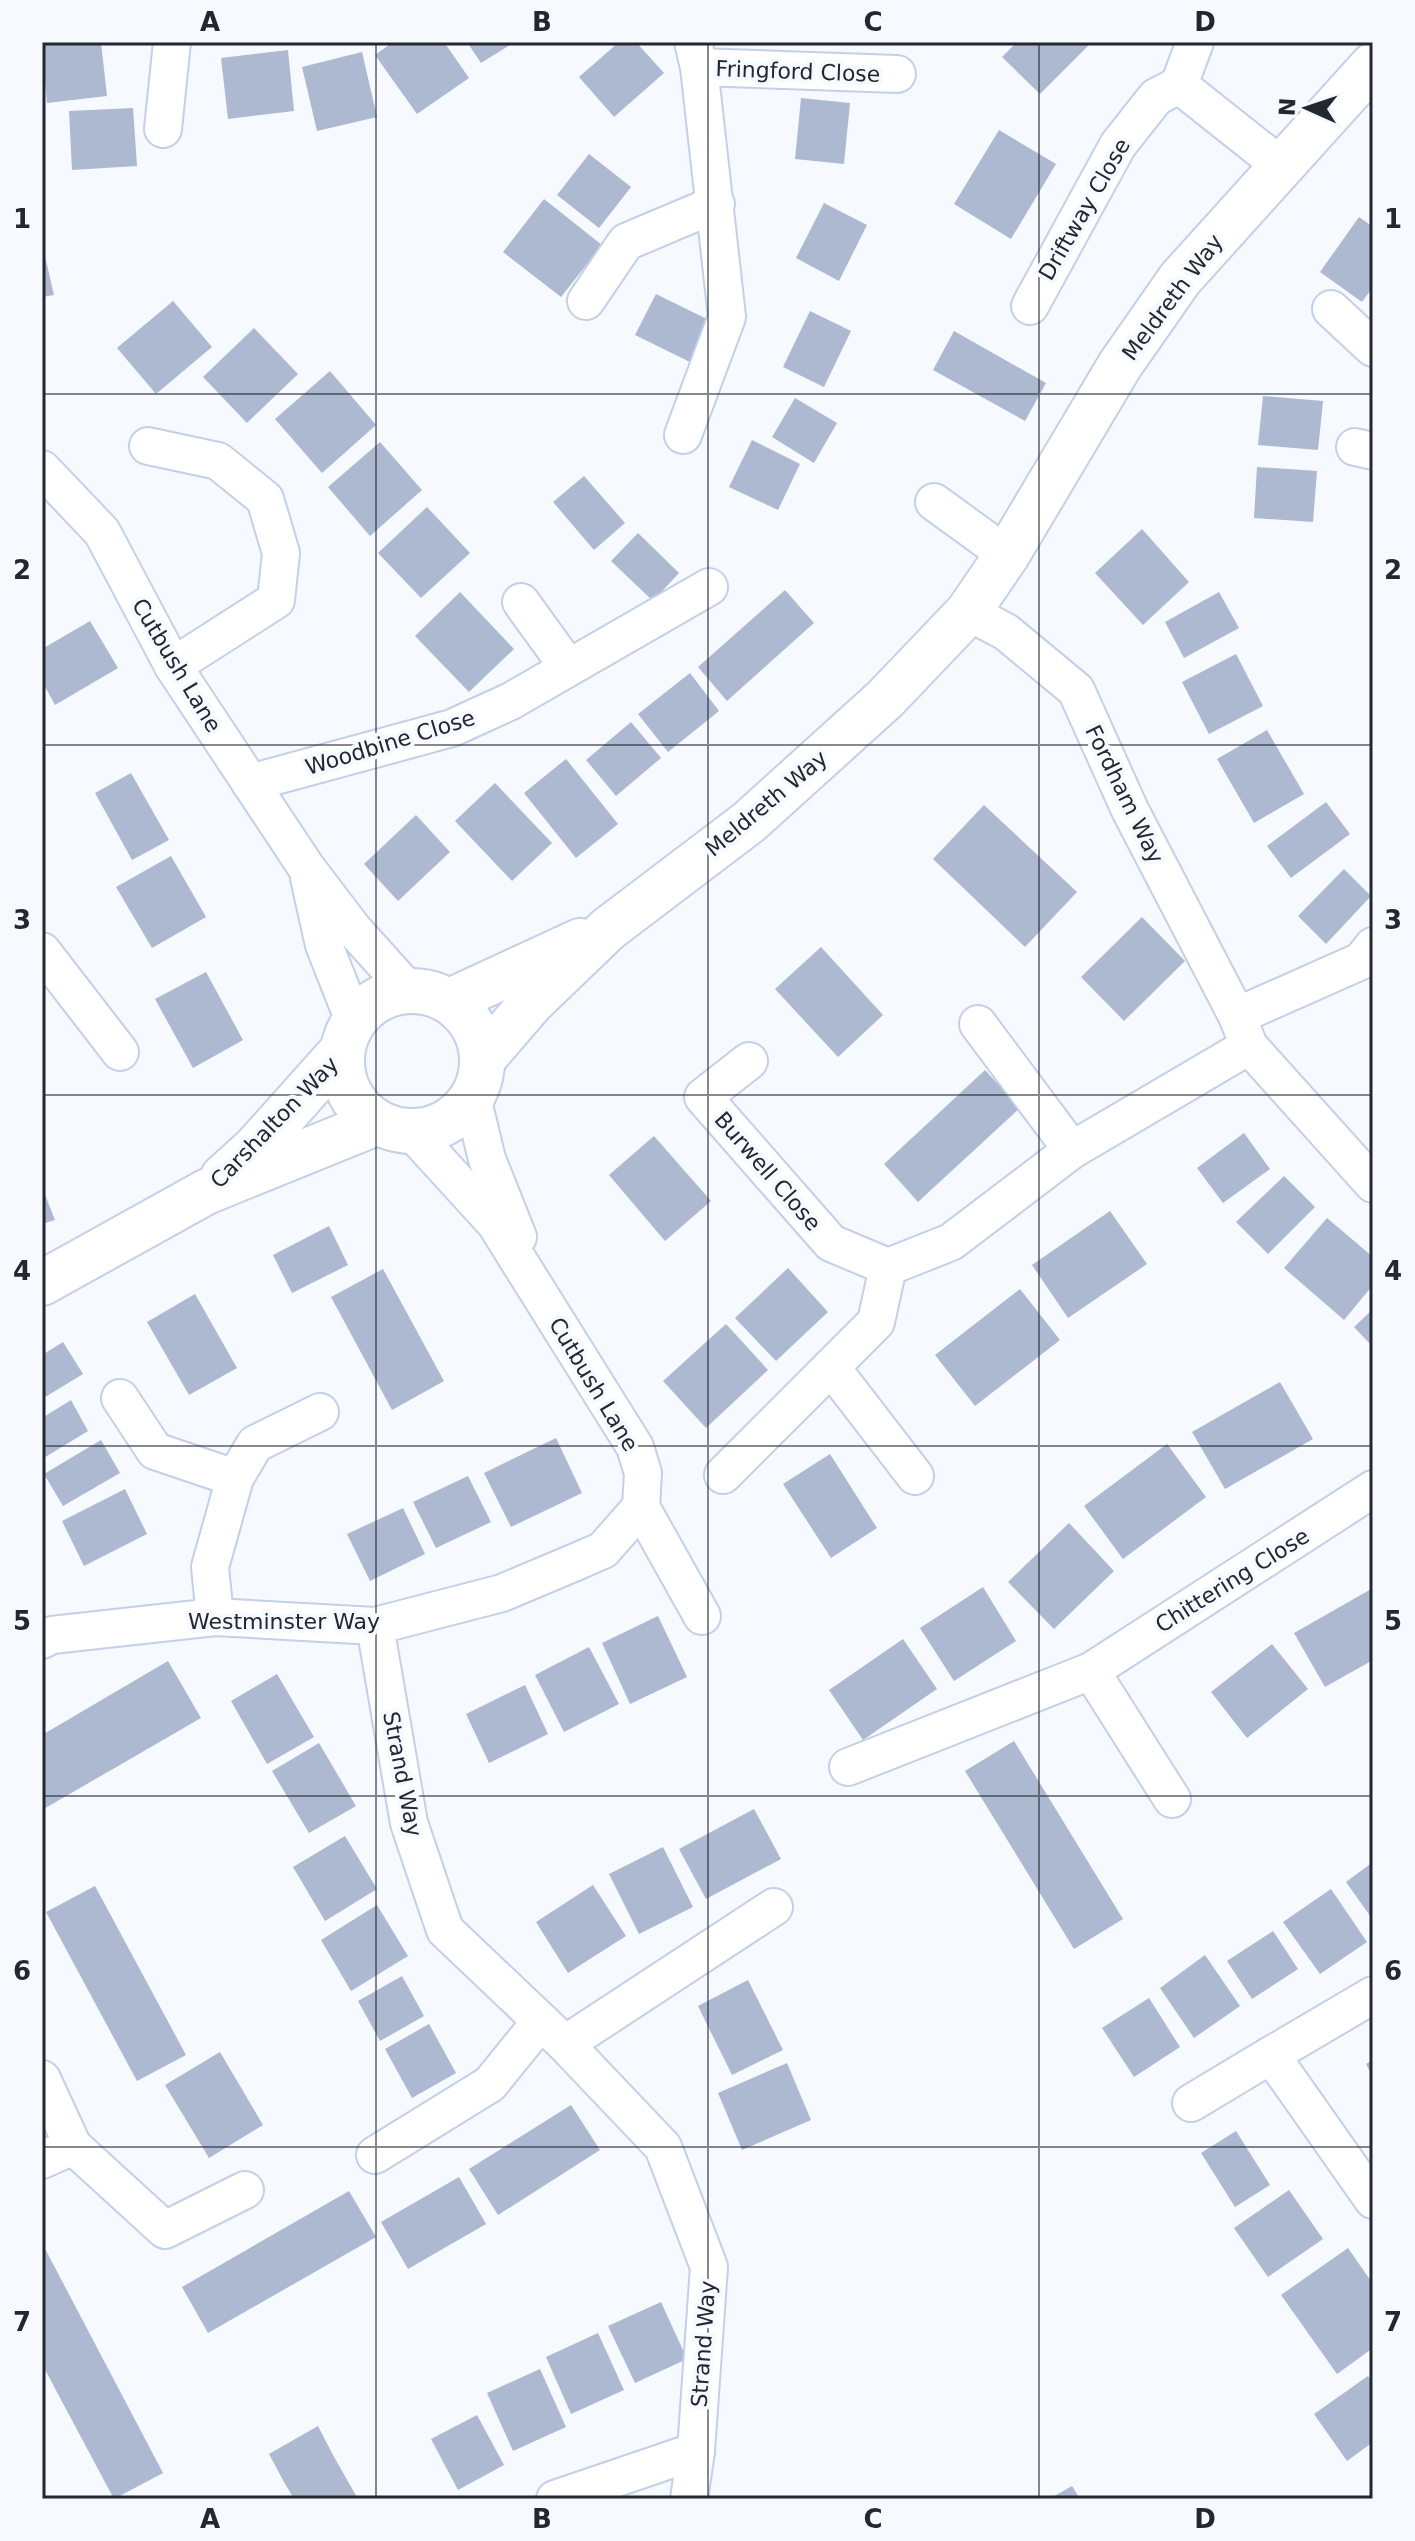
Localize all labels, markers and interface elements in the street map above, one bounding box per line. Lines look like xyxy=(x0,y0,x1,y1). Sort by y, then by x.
text: A xyxy=(200,7,220,37)
text: B xyxy=(532,7,552,37)
text: C xyxy=(863,7,883,37)
text: D xyxy=(1194,7,1216,37)
street label: Fringford Close xyxy=(715,56,881,87)
north arrow xyxy=(1267,68,1347,148)
text: N xyxy=(1275,97,1300,117)
street label: Driftway Close xyxy=(1034,134,1135,285)
text: 1 xyxy=(13,204,31,234)
text: 1 xyxy=(1384,204,1402,234)
street label: Meldreth Way xyxy=(1117,229,1228,365)
text: 2 xyxy=(13,555,31,585)
text: 2 xyxy=(1384,555,1402,585)
street label: Cutbush Lane xyxy=(127,594,226,737)
street label: Woodbine Close xyxy=(302,705,478,780)
street label: Fordham Way xyxy=(1080,721,1169,867)
street label: Meldreth Way xyxy=(700,745,832,862)
text: 3 xyxy=(13,905,31,935)
text: 3 xyxy=(1384,905,1402,935)
street label: Carshalton Way xyxy=(205,1052,343,1193)
street label: Burwell Close xyxy=(709,1107,826,1236)
text: 4 xyxy=(13,1256,31,1286)
text: 4 xyxy=(1384,1256,1402,1286)
street label: Cutbush Lane xyxy=(544,1313,643,1456)
street label: Chittering Close xyxy=(1151,1523,1314,1638)
text: 5 xyxy=(13,1606,31,1636)
text: 5 xyxy=(1384,1606,1402,1636)
street label: Westminster Way xyxy=(188,1609,380,1634)
street label: Strand Way xyxy=(378,1709,427,1839)
text: 6 xyxy=(13,1956,31,1986)
text: 6 xyxy=(1384,1956,1402,1986)
street label: Strand Way xyxy=(687,2280,720,2408)
text: 7 xyxy=(13,2307,31,2337)
text: 7 xyxy=(1384,2307,1402,2337)
text: A xyxy=(200,2504,220,2534)
text: B xyxy=(532,2504,552,2534)
text: C xyxy=(863,2504,883,2534)
text: D xyxy=(1194,2504,1216,2534)

